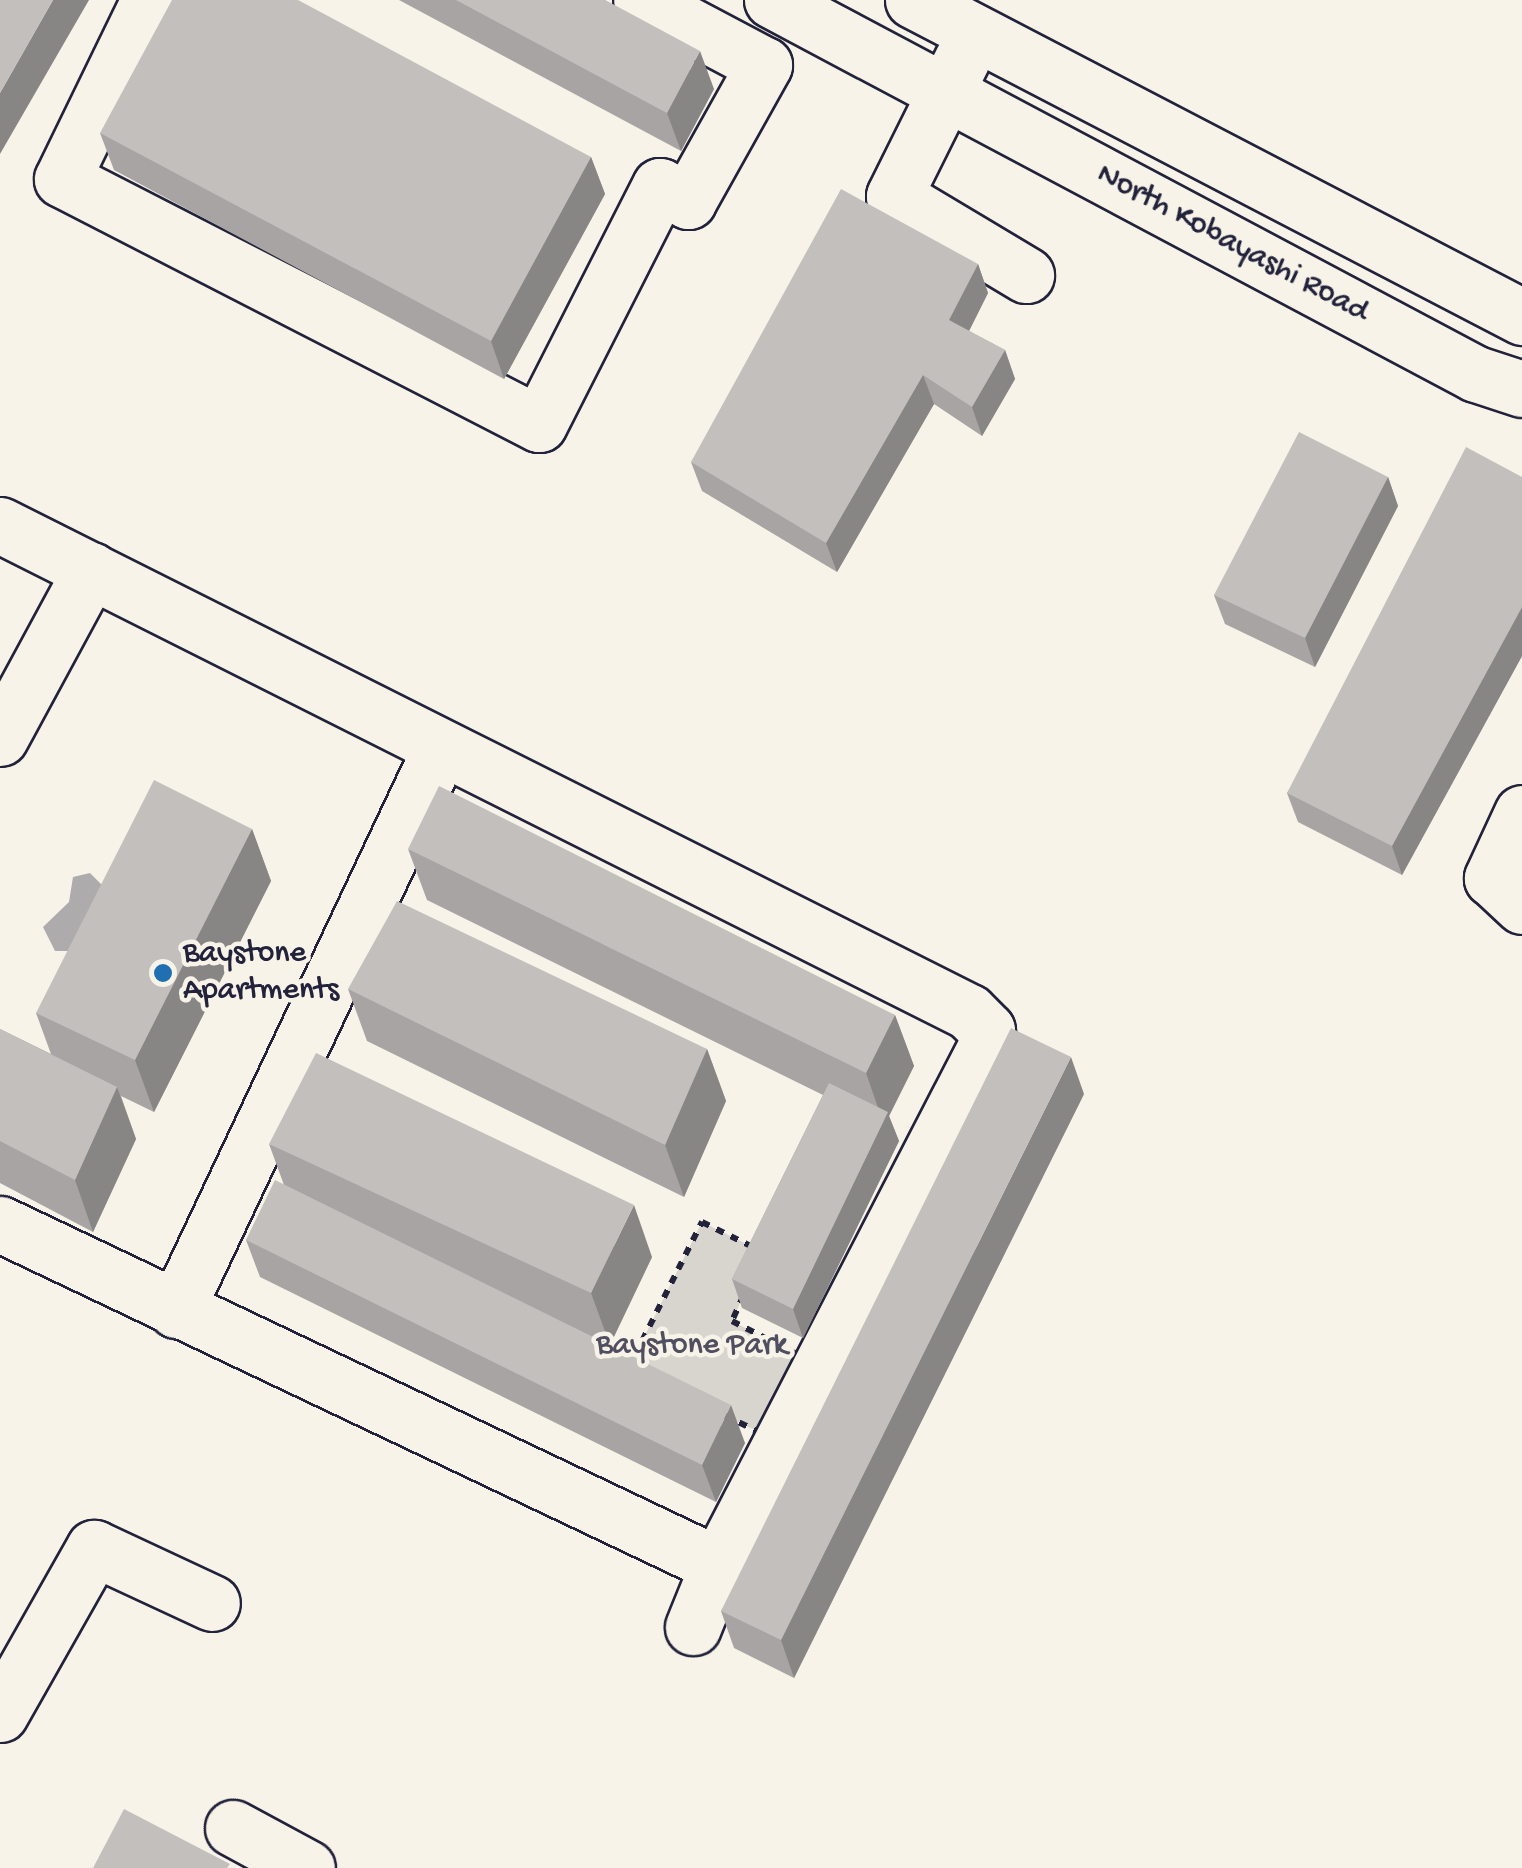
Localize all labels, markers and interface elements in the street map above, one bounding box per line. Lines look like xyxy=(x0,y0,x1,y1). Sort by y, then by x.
street label: North Kobayashi Road xyxy=(1089,156,1375,332)
place label: Baystone Apartments xyxy=(183,936,339,1011)
marker: Baystone Apartments xyxy=(152,962,174,984)
park label: Baystone Park xyxy=(596,1327,788,1365)

